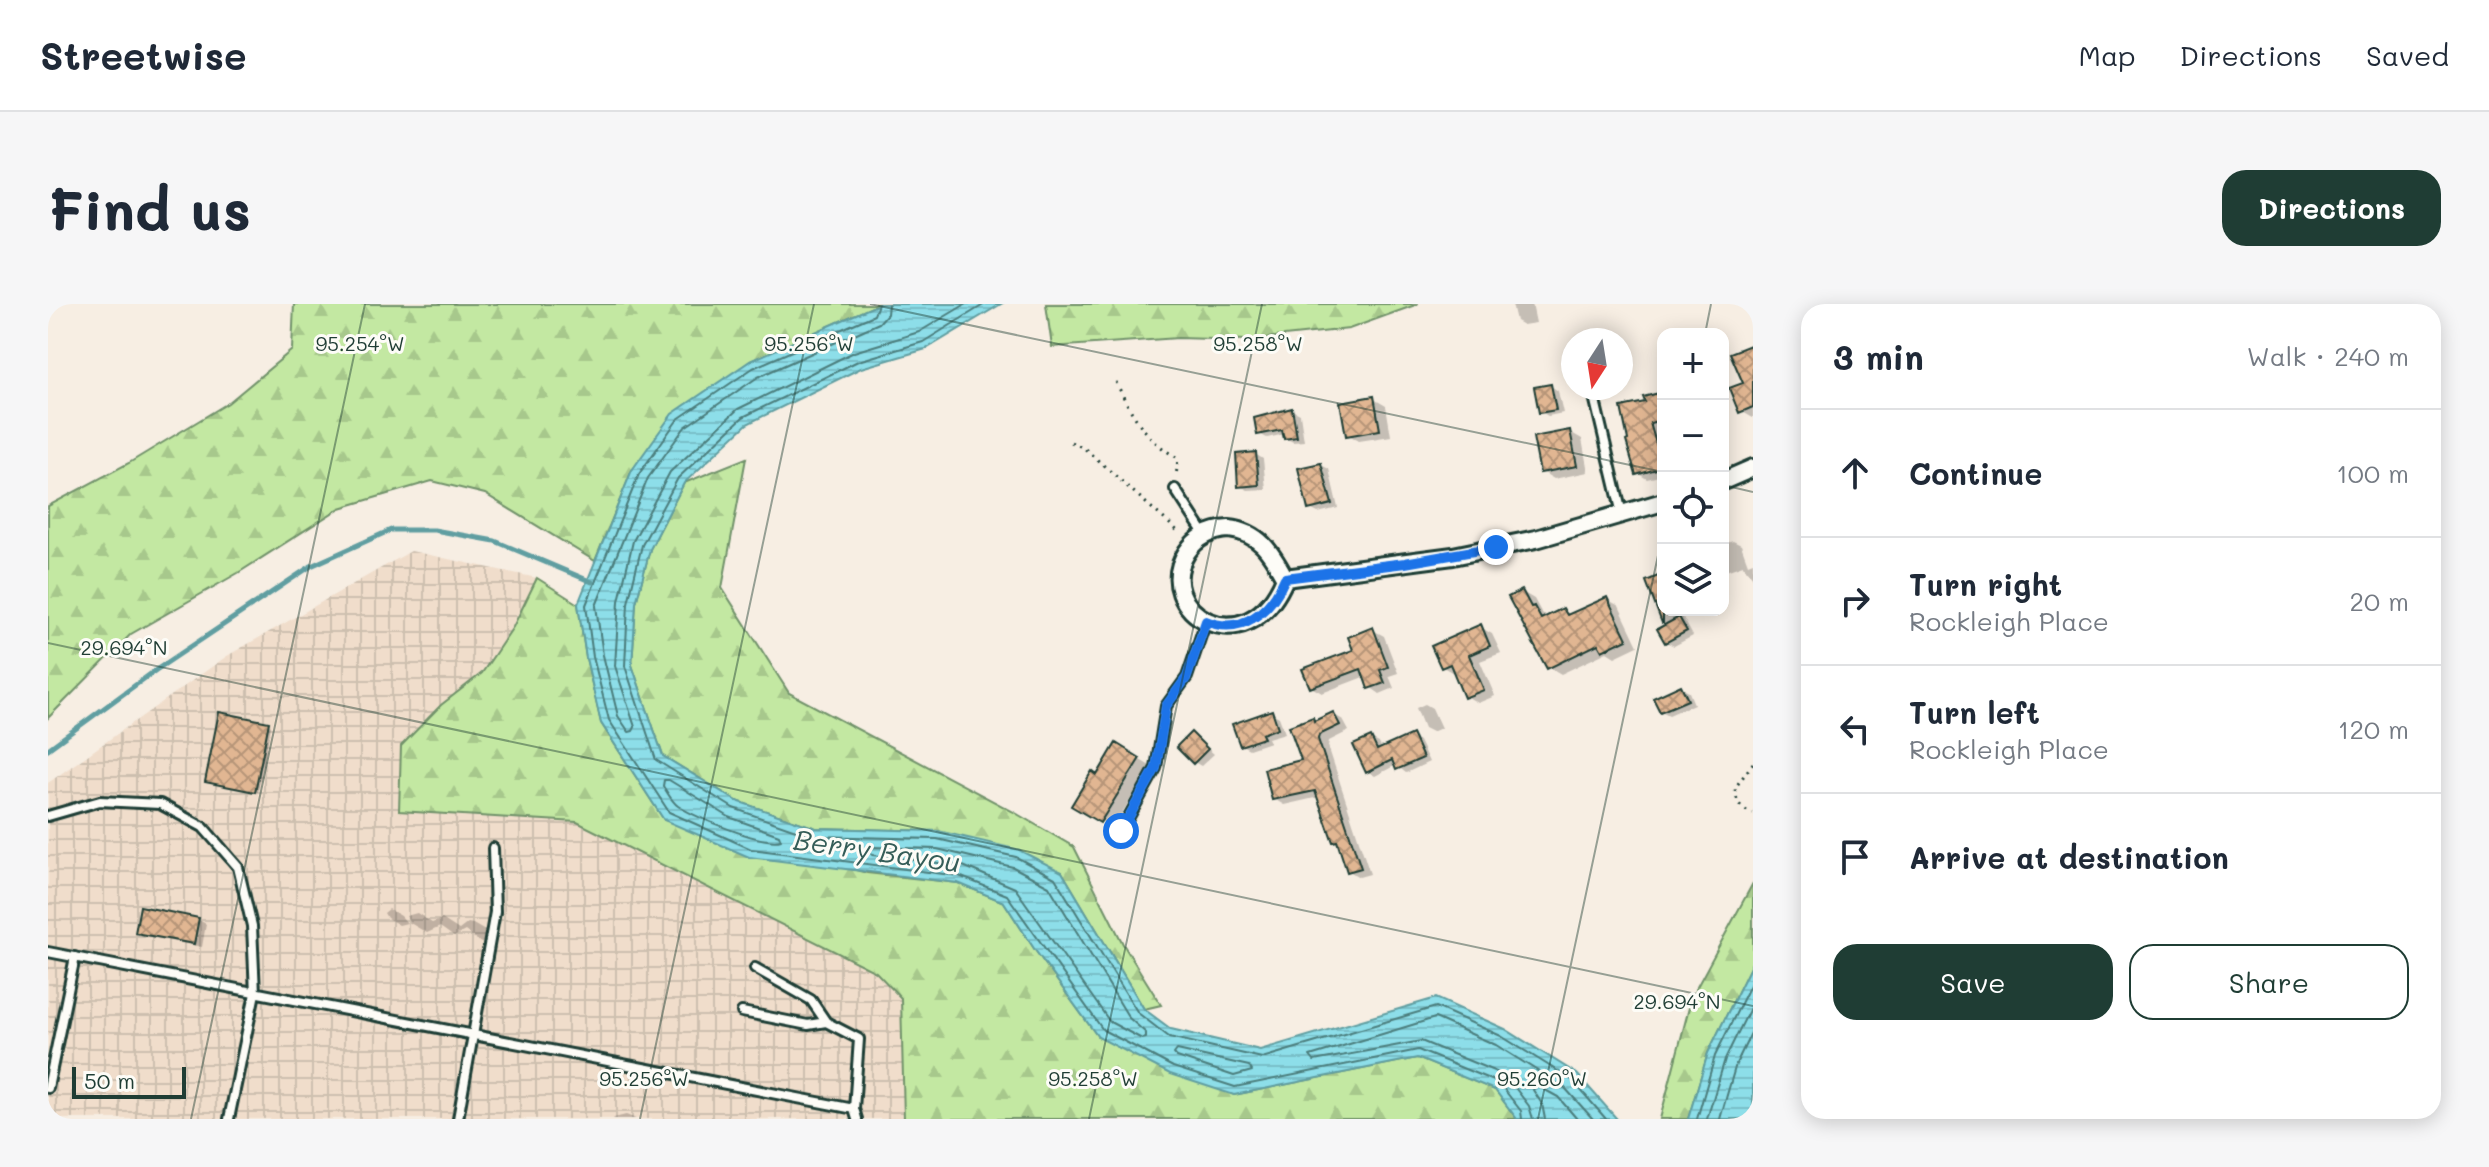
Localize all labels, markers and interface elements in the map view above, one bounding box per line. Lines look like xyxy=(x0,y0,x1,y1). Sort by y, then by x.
text: Streetwise xyxy=(40,30,247,80)
text: Map xyxy=(2079,37,2136,73)
text: Directions xyxy=(2180,37,2322,73)
text: Saved xyxy=(2366,37,2449,73)
button: Directions xyxy=(2222,170,2441,246)
text: Find us xyxy=(48,172,251,245)
north arrow xyxy=(1561,328,1633,400)
map controls xyxy=(1657,328,1729,616)
button: + xyxy=(1657,328,1729,400)
text: 95.254°W xyxy=(315,330,405,356)
text: 95.256°W xyxy=(764,330,854,356)
text: 95.258°W xyxy=(1213,330,1303,356)
text: 3 min xyxy=(1833,334,1924,379)
text: Walk · 240 m xyxy=(2247,339,2409,373)
button: − xyxy=(1657,400,1729,472)
icon: ahead xyxy=(1833,451,1877,495)
text: Continue xyxy=(1909,453,2042,493)
text: 100 m xyxy=(2336,456,2409,490)
button: locate xyxy=(1657,472,1729,544)
route end xyxy=(1478,529,1514,565)
button: layers xyxy=(1657,544,1729,616)
text: Turn right xyxy=(1909,564,2062,604)
icon: right xyxy=(1833,579,1877,623)
text: 20 m xyxy=(2349,584,2409,618)
text: Rockleigh Place xyxy=(1909,604,2109,638)
text: 29.694°N xyxy=(81,634,167,660)
text: Turn left xyxy=(1909,692,2040,732)
icon: left xyxy=(1833,707,1877,751)
text: 120 m xyxy=(2338,712,2409,746)
text: Rockleigh Place xyxy=(1909,732,2109,766)
route start xyxy=(1103,813,1139,849)
water label: Berry Bayou xyxy=(792,821,963,880)
icon: arrive xyxy=(1833,835,1877,879)
text: Arrive at destination xyxy=(1909,837,2229,877)
button: Save xyxy=(1833,944,2113,1020)
button: Share xyxy=(2129,944,2409,1020)
text: 29.694°N xyxy=(1634,988,1720,1014)
scale bar xyxy=(72,1063,186,1099)
text: 95.256°W xyxy=(599,1065,689,1091)
text: 95.258°W xyxy=(1048,1065,1138,1091)
text: 95.260°W xyxy=(1497,1065,1587,1091)
text: 50 m xyxy=(84,1066,135,1095)

